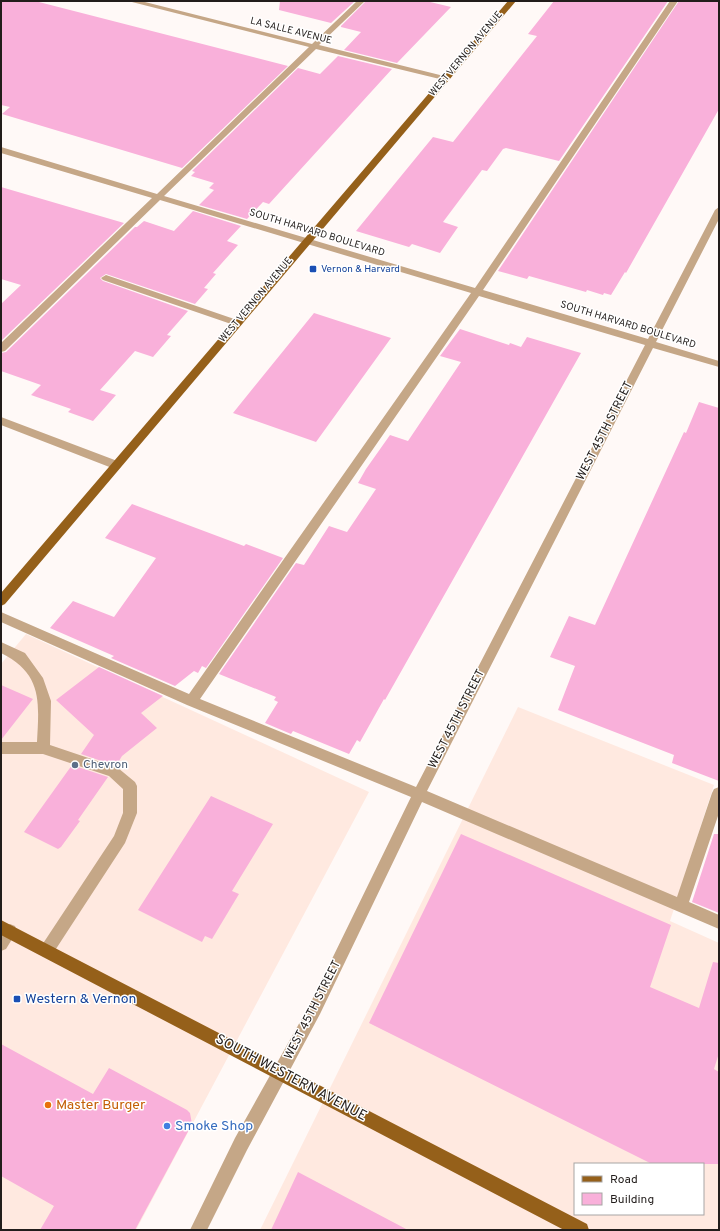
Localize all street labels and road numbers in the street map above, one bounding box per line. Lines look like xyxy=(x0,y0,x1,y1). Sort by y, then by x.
street label: WEST VERNON AVENUE xyxy=(426,9,506,99)
street label: LA SALLE AVENUE xyxy=(249,15,333,47)
street label: SOUTH HARVARD BOULEVARD xyxy=(248,206,386,260)
street label: WEST VERNON AVENUE xyxy=(216,255,296,345)
street label: SOUTH HARVARD BOULEVARD xyxy=(559,298,697,352)
street label: WEST 45TH STREET xyxy=(573,379,637,483)
street label: WEST 45TH STREET xyxy=(425,667,489,771)
street label: WEST 45TH STREET xyxy=(281,958,345,1062)
street label: SOUTH WESTERN AVENUE xyxy=(212,1031,370,1125)

